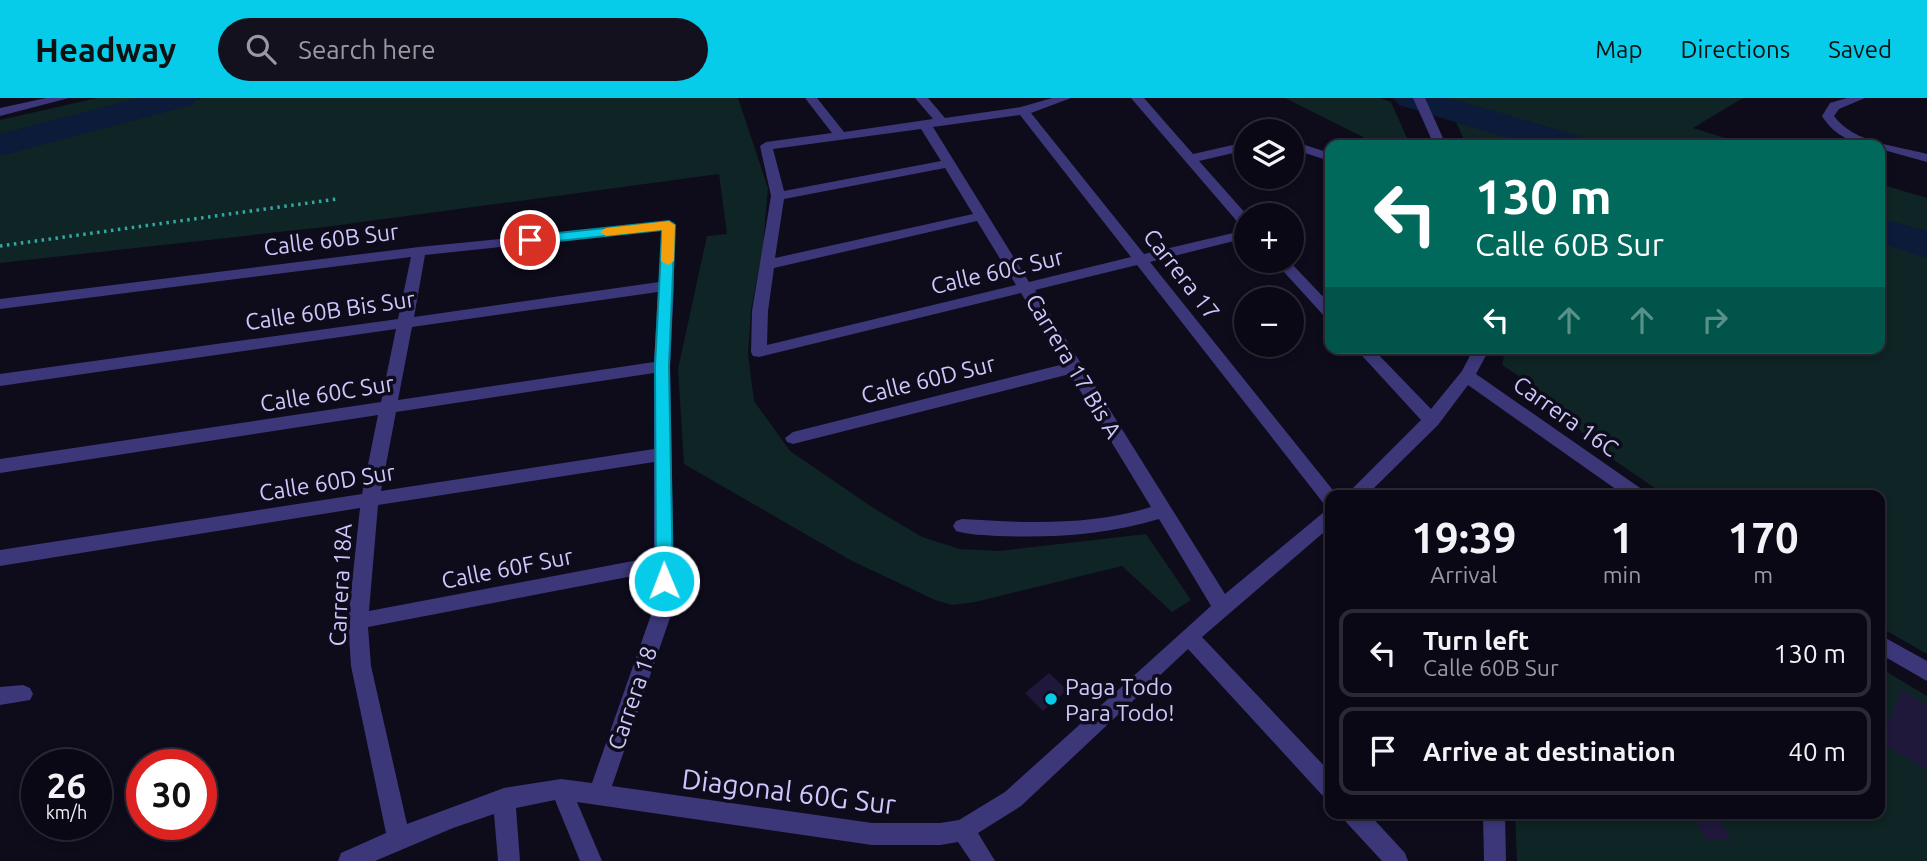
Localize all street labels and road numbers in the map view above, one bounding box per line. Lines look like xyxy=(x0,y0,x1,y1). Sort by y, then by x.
street label: Calle 60B Sur xyxy=(262,218,400,260)
street label: Carrera 17 xyxy=(1139,224,1225,324)
street label: Calle 60C Sur xyxy=(928,244,1066,298)
street label: Calle 60B Bis Sur xyxy=(244,286,417,334)
street label: Carrera 17 Bis A xyxy=(1021,290,1127,443)
street label: Calle 60D Sur xyxy=(858,350,998,408)
street label: Calle 60C Sur xyxy=(258,370,396,416)
street label: Carrera 16C xyxy=(1509,371,1623,461)
street label: Calle 60D Sur xyxy=(257,459,397,505)
street label: Carrera 18A xyxy=(324,523,356,647)
street label: Calle 60F Sur xyxy=(439,543,575,593)
street label: Carrera 18 xyxy=(603,643,661,753)
street label: Diagonal 60G Sur xyxy=(680,762,898,820)

